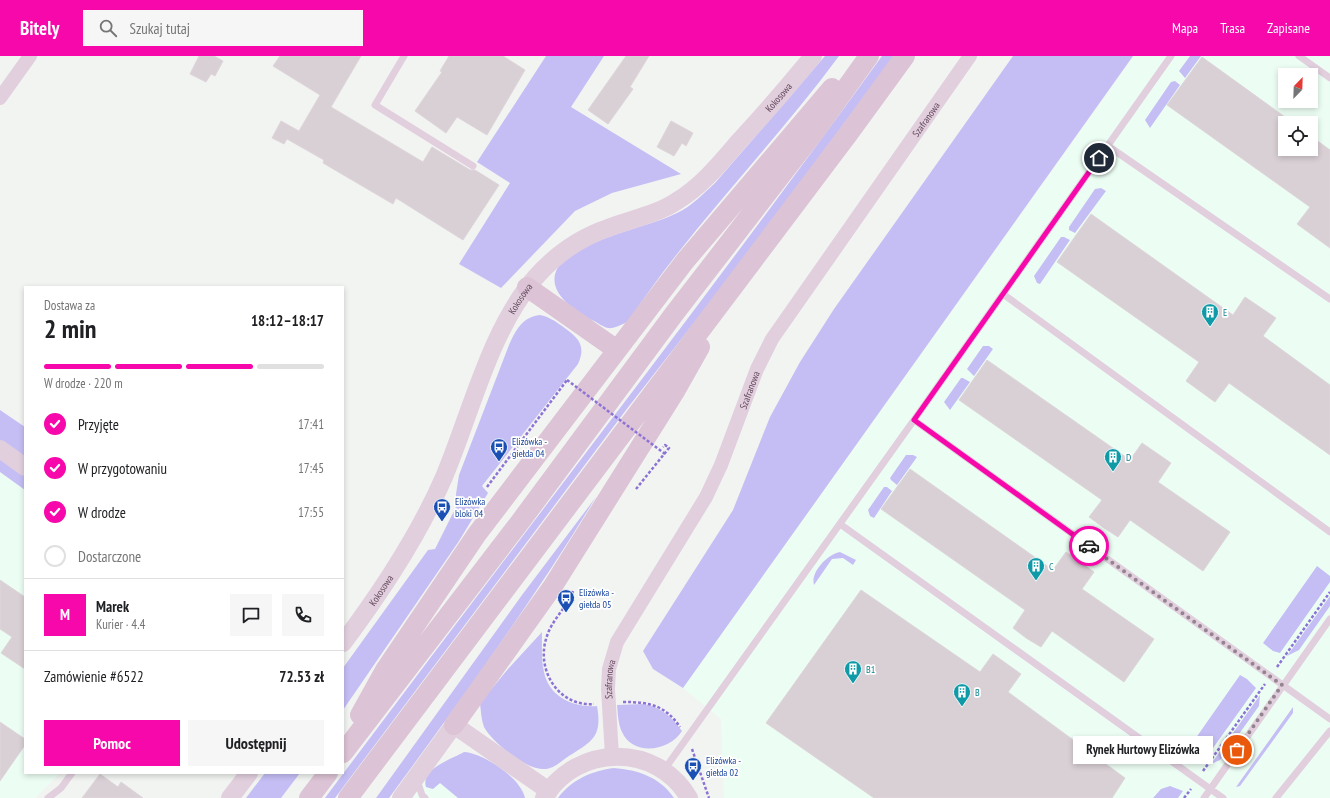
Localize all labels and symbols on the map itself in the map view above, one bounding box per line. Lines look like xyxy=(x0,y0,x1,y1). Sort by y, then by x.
north arrow xyxy=(1278,68,1318,108)
street label: Kokosowa xyxy=(762,80,795,114)
street label: Szafranowa xyxy=(909,99,942,139)
pin xyxy=(1082,141,1116,175)
street label: Kokosowa xyxy=(505,280,535,316)
building icon: E xyxy=(1200,302,1220,327)
place label: E xyxy=(1223,306,1227,319)
street label: Szafranowa xyxy=(736,369,762,411)
place label: Elizówka - giełda 04 xyxy=(512,435,547,460)
bus stop icon: Elizówka - giełda 04 xyxy=(489,437,509,462)
building icon: D xyxy=(1103,447,1123,472)
place label: D xyxy=(1126,451,1131,464)
place label: Elizówka bloki 04 xyxy=(455,495,485,520)
bus stop icon: Elizówka bloki 04 xyxy=(432,497,452,522)
courier xyxy=(1069,526,1109,566)
building icon: C xyxy=(1026,556,1046,581)
place label: C xyxy=(1049,560,1054,573)
street label: Kokosowa xyxy=(366,572,396,608)
place label: Elizówka - giełda 05 xyxy=(579,586,614,611)
bus stop icon: Elizówka - giełda 05 xyxy=(556,588,576,613)
street label: Szafranowa xyxy=(601,658,618,699)
building icon: B1 xyxy=(843,659,863,684)
place label: B1 xyxy=(866,663,875,676)
building icon: B xyxy=(952,682,972,707)
place label: B xyxy=(975,686,980,699)
pin xyxy=(1220,733,1254,767)
callout: Rynek Hurtowy Elizówka xyxy=(1073,736,1213,764)
place label: Elizówka - giełda 02 xyxy=(706,754,741,779)
bus stop icon: Elizówka - giełda 02 xyxy=(683,756,703,781)

